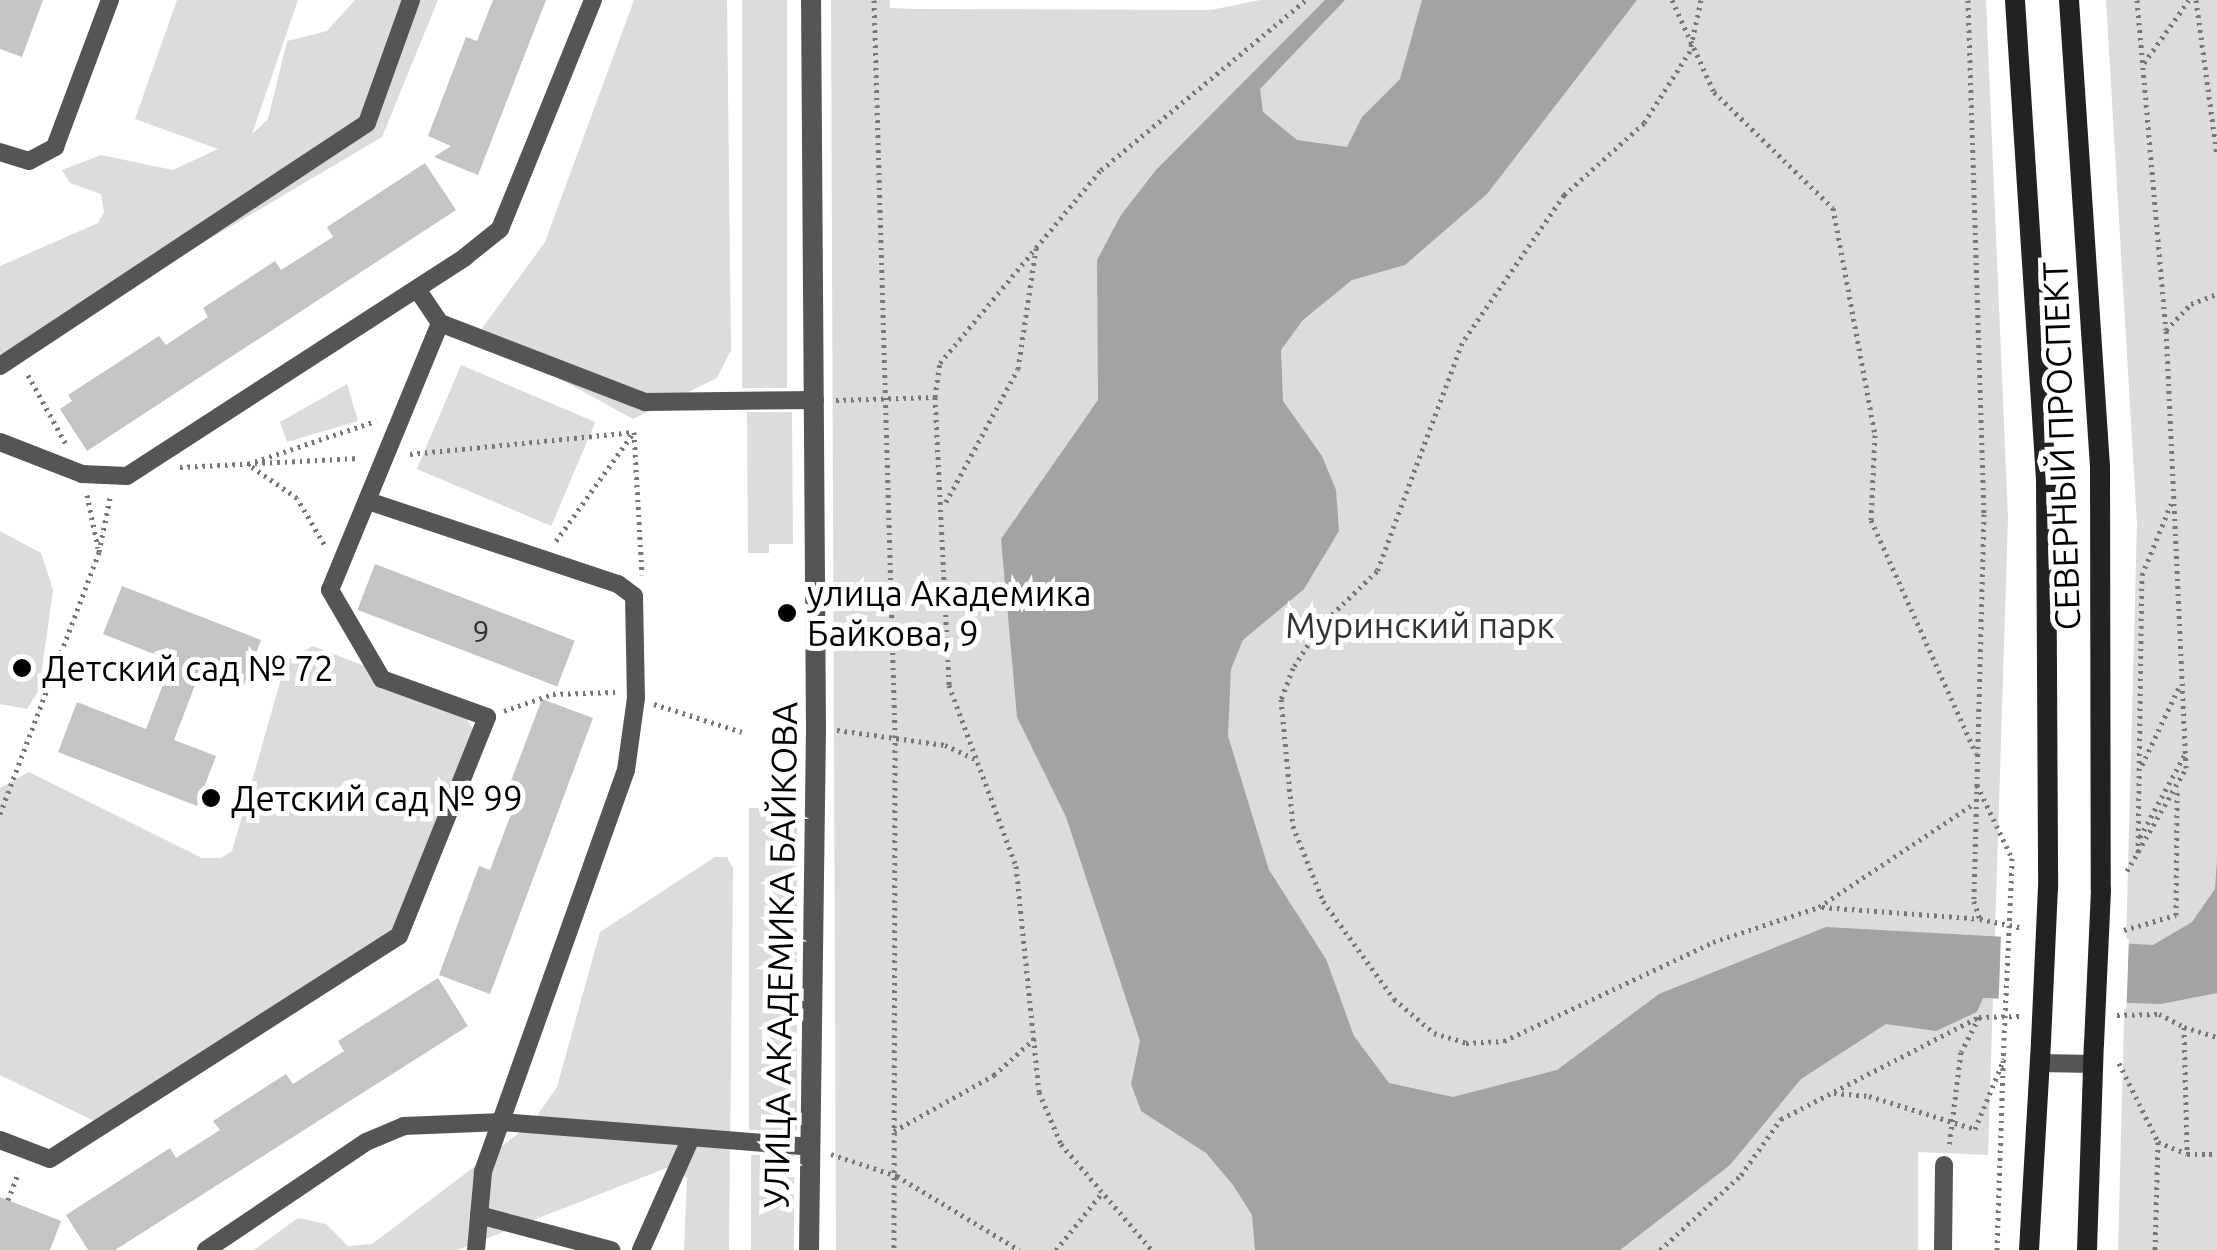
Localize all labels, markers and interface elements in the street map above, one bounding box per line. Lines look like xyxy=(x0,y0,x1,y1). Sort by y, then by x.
street label: СЕВЕРНЫЙ ПРОСПЕКТ xyxy=(2034,261,2088,631)
place label: улица Академика Байкова, 9 xyxy=(807,572,1092,654)
marker: улица Академика Байкова, 9 xyxy=(776,602,798,624)
park label: Муринский парк xyxy=(1285,604,1555,646)
house number: 9 xyxy=(473,613,489,649)
place label: Детский сад № 72 xyxy=(42,647,334,689)
marker: Детский сад № 72 xyxy=(11,657,33,679)
street label: УЛИЦА АКАДЕМИКА БАЙКОВА xyxy=(755,701,805,1209)
place label: Детский сад № 99 xyxy=(231,777,523,819)
marker: Детский сад № 99 xyxy=(200,787,222,809)

